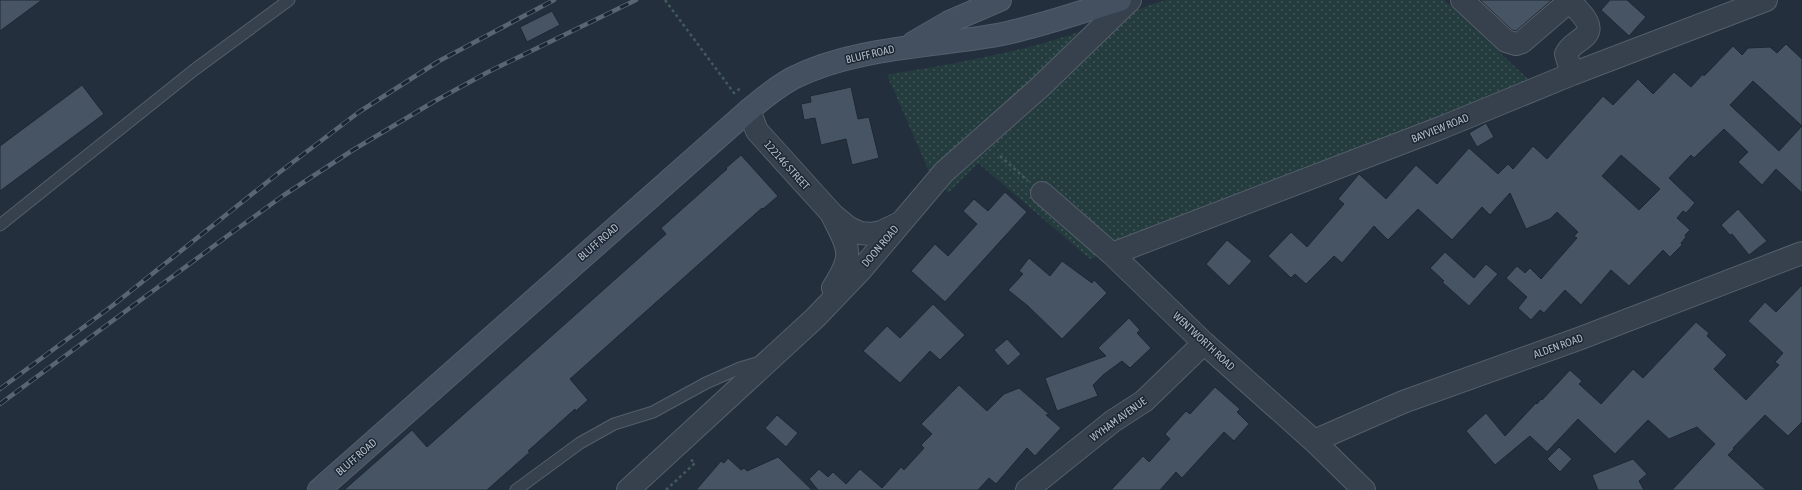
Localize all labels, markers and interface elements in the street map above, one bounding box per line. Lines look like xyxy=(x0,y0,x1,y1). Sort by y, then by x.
street label: BLUFF ROAD xyxy=(844,43,896,65)
street label: BAYVIEW ROAD xyxy=(1410,111,1470,145)
street label: 122146 STREET xyxy=(762,138,812,192)
street label: BLUFF ROAD xyxy=(575,221,621,263)
street label: DOON ROAD xyxy=(859,223,901,269)
street label: WENTWORTH ROAD xyxy=(1171,309,1237,373)
street label: ALDEN ROAD xyxy=(1532,331,1584,361)
street label: WYHAM AVENUE xyxy=(1088,394,1149,443)
street label: BLUFF ROAD xyxy=(333,436,379,478)

